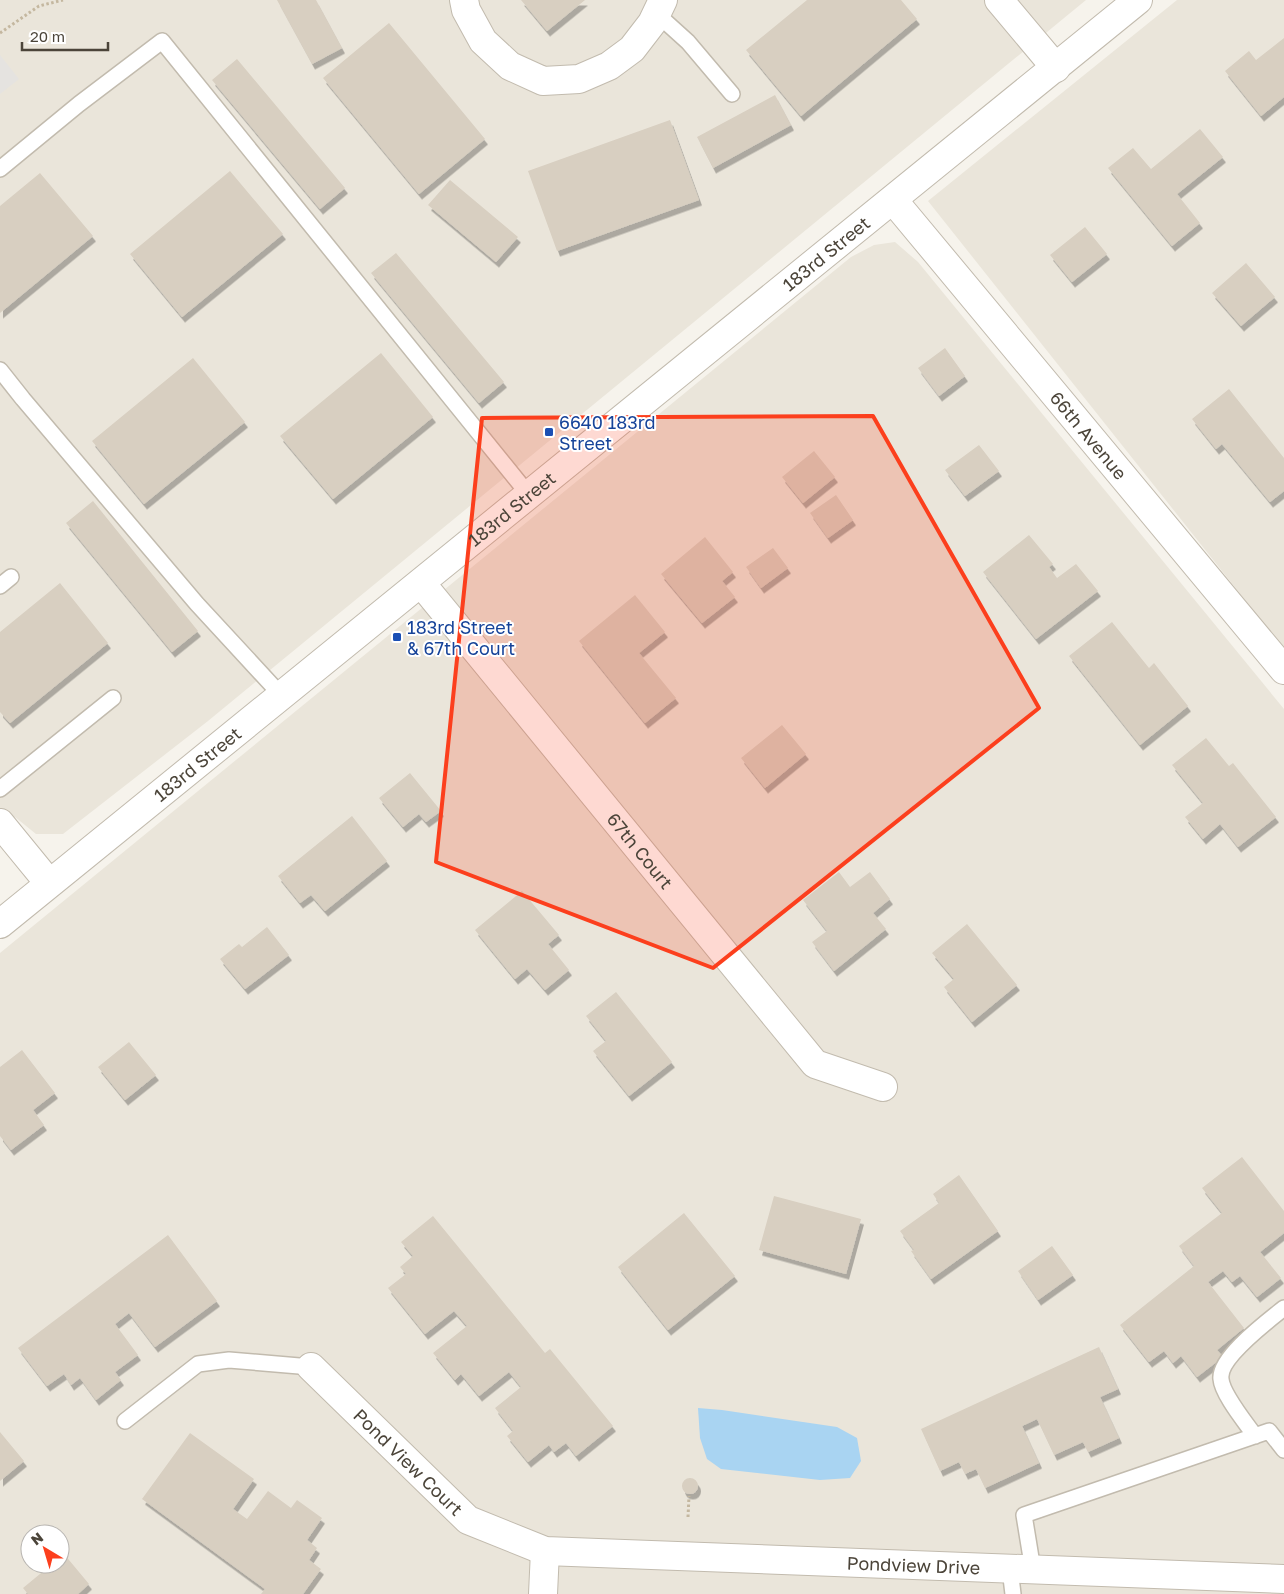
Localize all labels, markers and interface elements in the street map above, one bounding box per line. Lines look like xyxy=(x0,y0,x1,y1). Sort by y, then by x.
scale bar xyxy=(22,20,109,52)
text: 20 m xyxy=(30,27,65,45)
street label: 183rd Street xyxy=(778,211,874,295)
street label: 66th Avenue xyxy=(1046,387,1132,484)
place label: 6640 183rd Street xyxy=(559,411,656,454)
marker: 6640 183rd Street xyxy=(543,426,555,438)
street label: 183rd Street xyxy=(464,467,560,551)
place label: 183rd Street & 67th Court xyxy=(407,616,515,659)
marker: 183rd Street & 67th Court xyxy=(391,631,403,643)
street label: 183rd Street xyxy=(149,722,245,806)
street label: 67th Court xyxy=(603,808,678,893)
street label: Pond View Court xyxy=(349,1404,468,1520)
north arrow xyxy=(20,1524,70,1574)
text: N xyxy=(27,1528,46,1548)
street label: Pondview Drive xyxy=(846,1551,981,1578)

